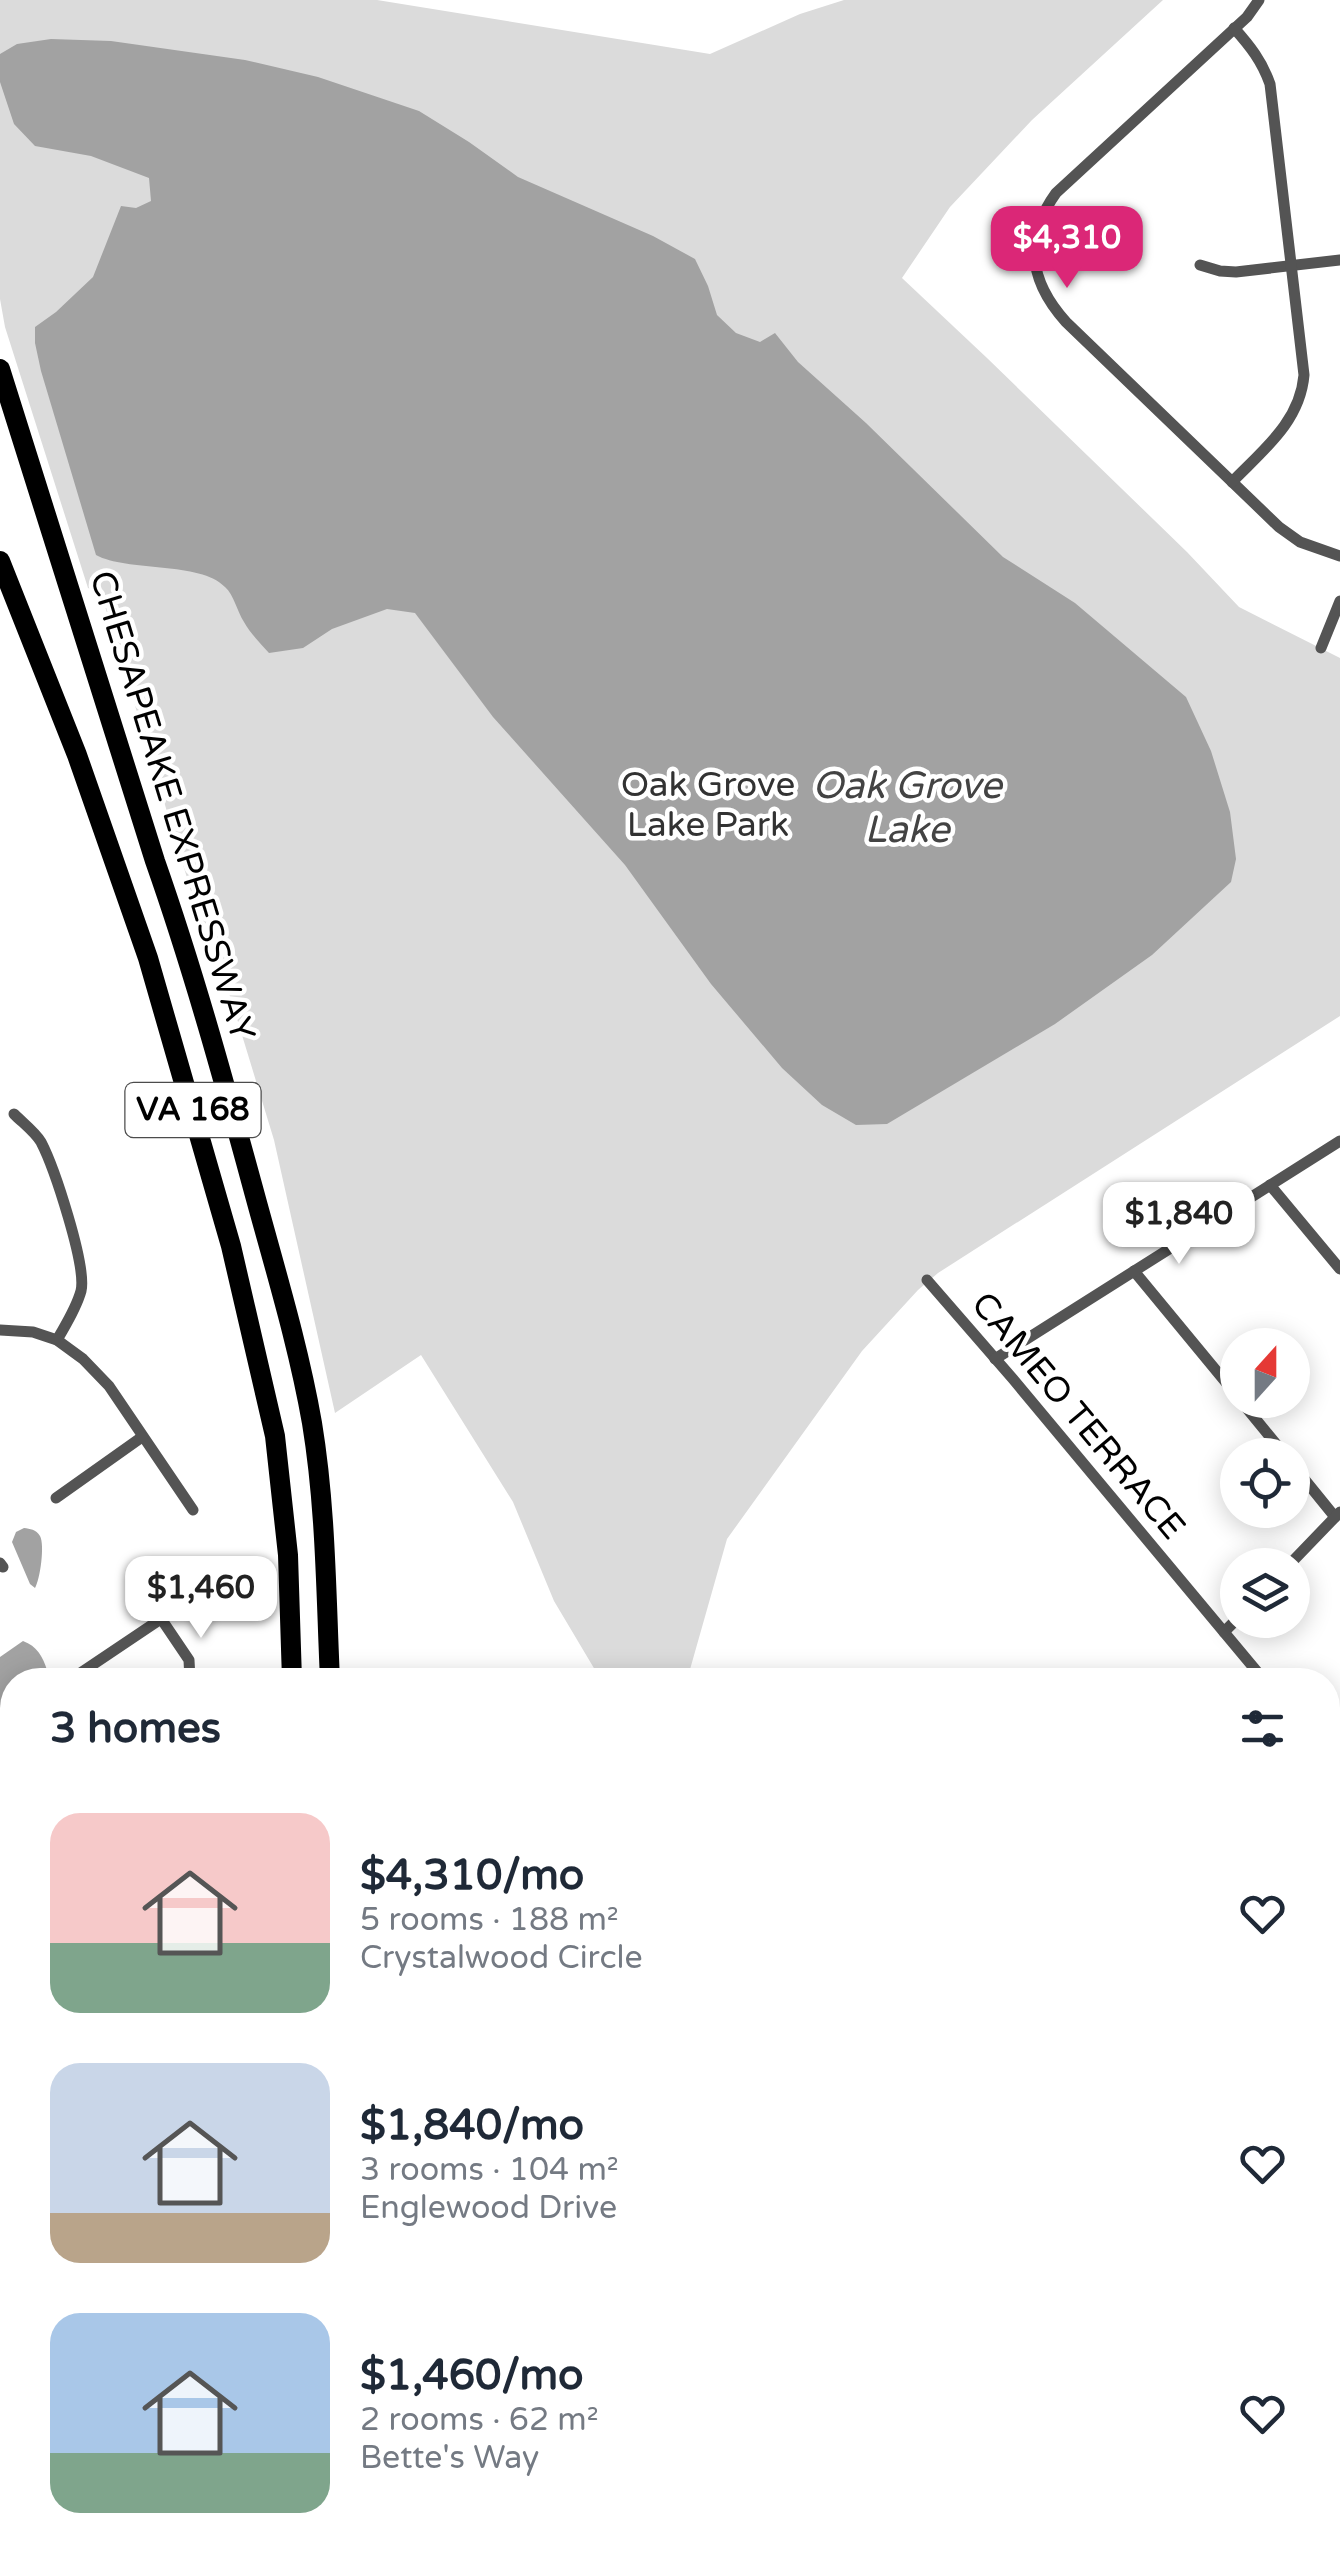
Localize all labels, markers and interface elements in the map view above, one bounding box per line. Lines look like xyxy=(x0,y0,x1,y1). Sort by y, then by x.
pin: $4,310 xyxy=(986,206,1148,291)
text: $4,310 xyxy=(1013,219,1121,257)
street label: CHESAPEAKE EXPRESSWAY xyxy=(80,566,264,1046)
water label: Oak Grove Lake xyxy=(812,763,1004,853)
park label: Oak Grove Lake Park xyxy=(621,764,795,846)
road number: VA 168 xyxy=(126,1083,260,1137)
pin: $1,840 xyxy=(1098,1182,1260,1267)
text: $1,840 xyxy=(1125,1195,1233,1233)
street label: CAMEO TERRACE xyxy=(962,1284,1194,1548)
north arrow xyxy=(1220,1328,1310,1418)
map controls xyxy=(1220,1328,1310,1638)
button: locate xyxy=(1220,1438,1310,1528)
button: layers xyxy=(1220,1548,1310,1638)
pin: $1,460 xyxy=(120,1556,282,1641)
text: $1,460 xyxy=(147,1569,255,1607)
icon: filters xyxy=(1235,1701,1290,1756)
text: 3 homes xyxy=(50,1703,221,1754)
text: $4,310/mo xyxy=(360,1850,584,1901)
icon: home xyxy=(130,1853,250,1973)
icon: heart xyxy=(1235,1886,1290,1941)
text: 5 rooms · 188 m² xyxy=(360,1901,619,1939)
text: Crystalwood Circle xyxy=(360,1939,643,1977)
text: $1,840/mo xyxy=(360,2100,584,2151)
icon: home xyxy=(130,2103,250,2223)
icon: heart xyxy=(1235,2136,1290,2191)
text: 3 rooms · 104 m² xyxy=(360,2151,619,2189)
text: Englewood Drive xyxy=(360,2189,617,2227)
text: $1,460/mo xyxy=(360,2350,584,2401)
icon: home xyxy=(130,2353,250,2473)
icon: heart xyxy=(1235,2386,1290,2441)
text: 2 rooms · 62 m² xyxy=(360,2401,599,2439)
text: Bette's Way xyxy=(360,2439,539,2477)

